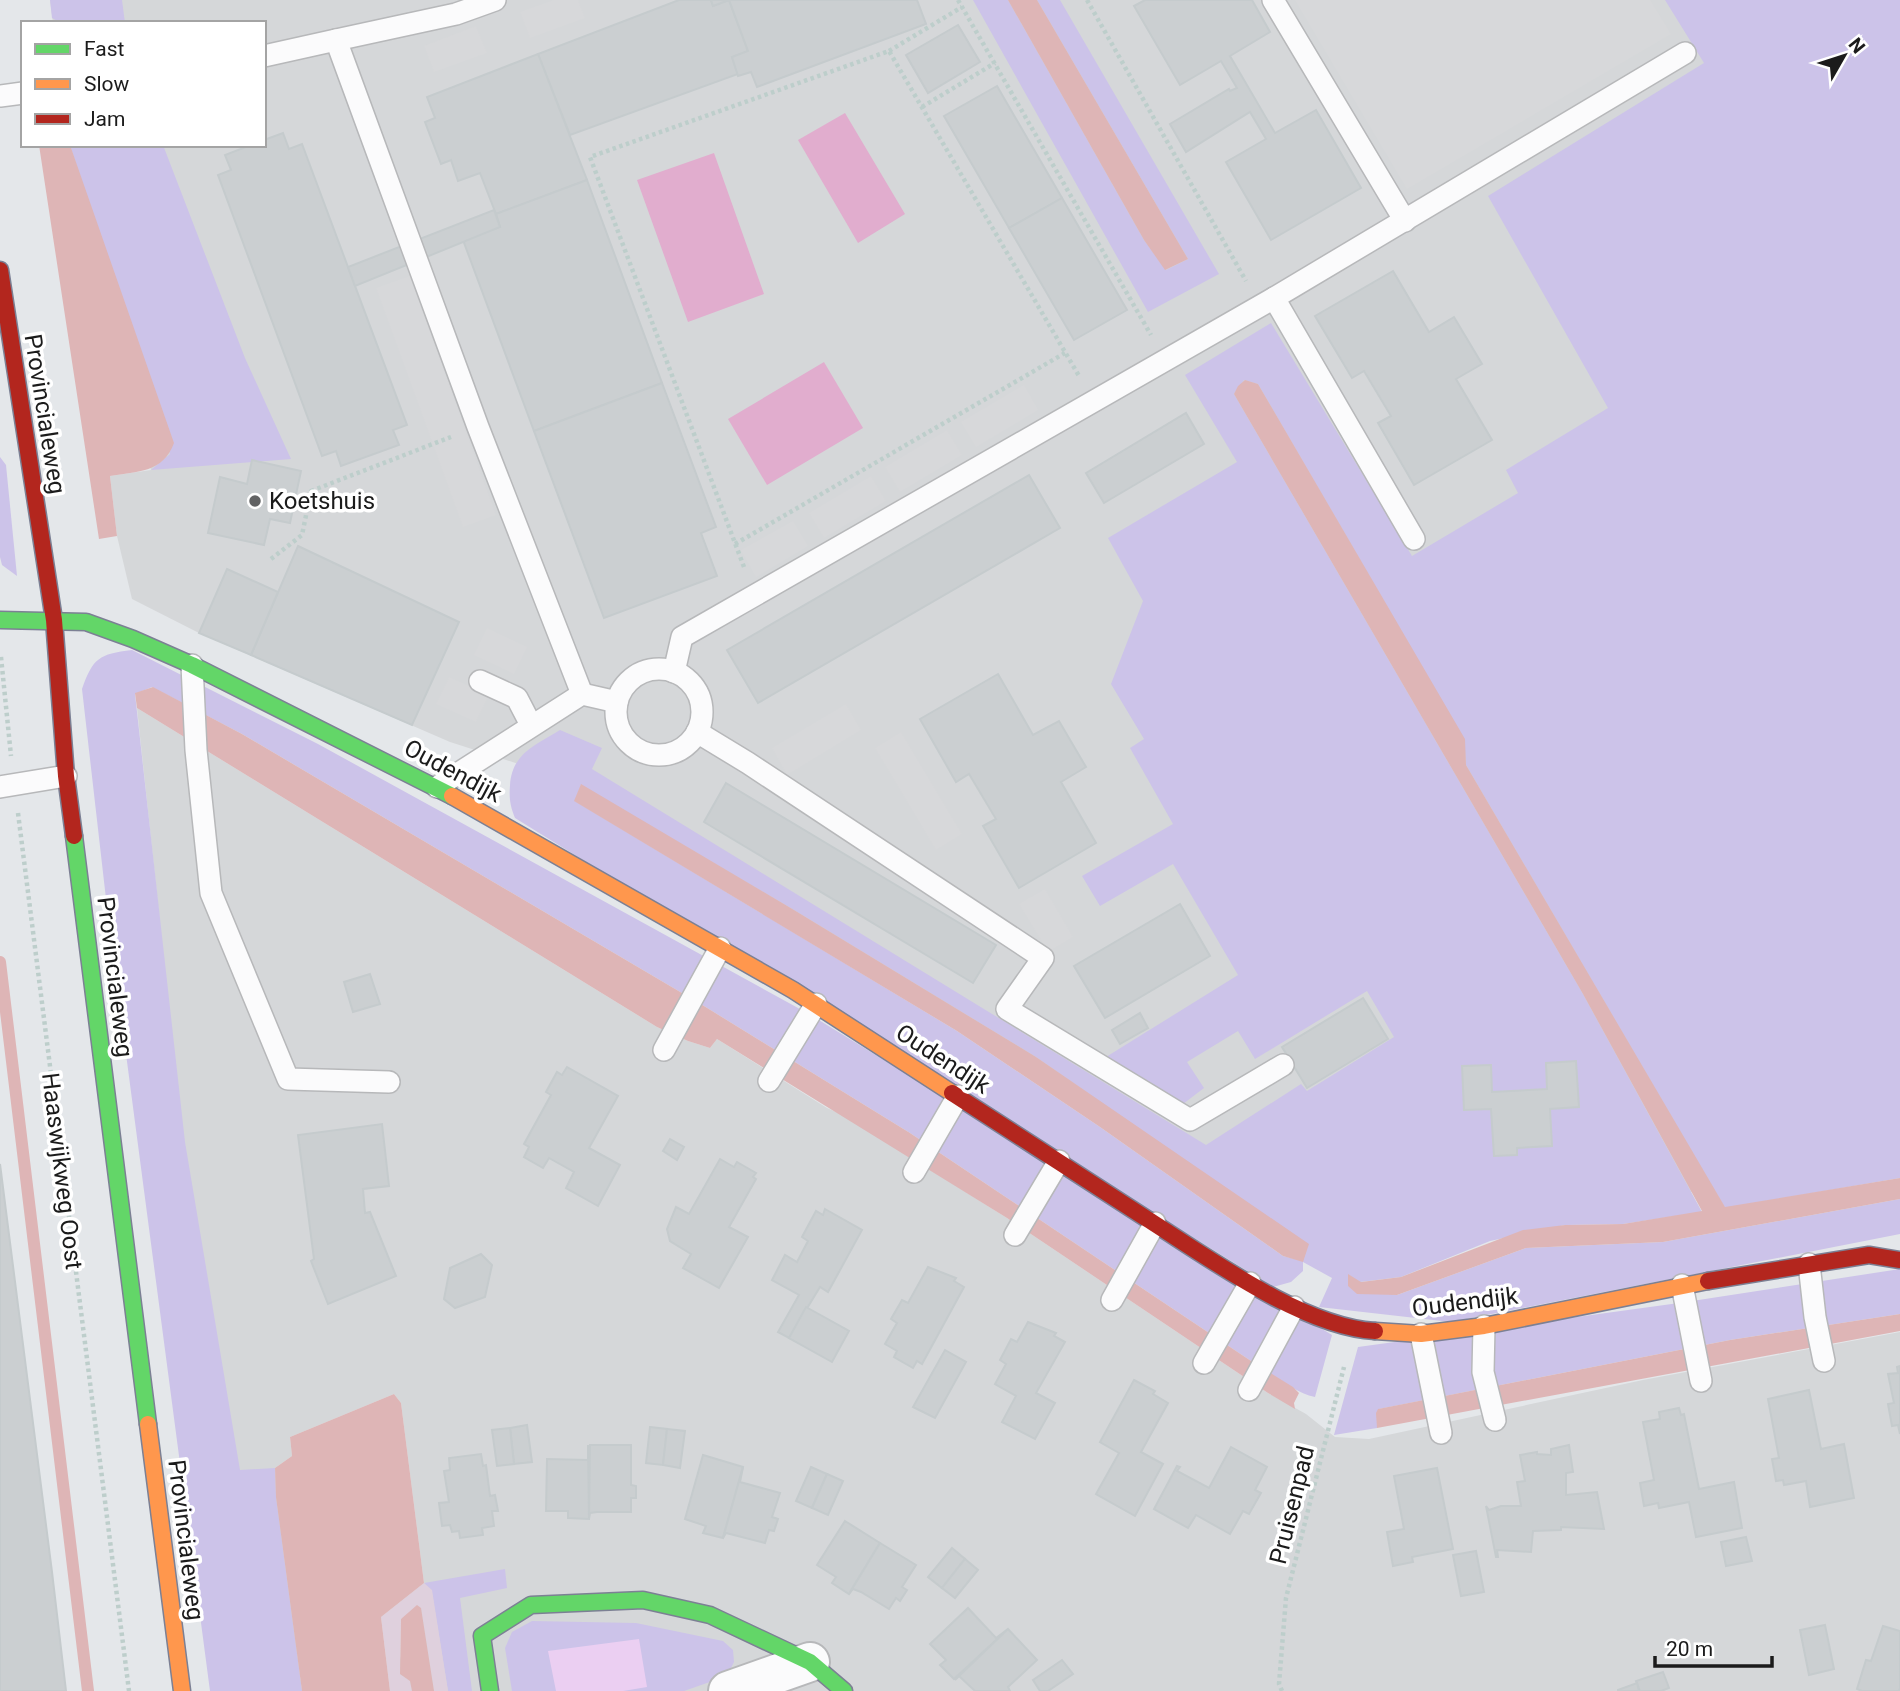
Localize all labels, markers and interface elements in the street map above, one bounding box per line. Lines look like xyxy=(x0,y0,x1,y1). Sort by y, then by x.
legend xyxy=(21,21,266,147)
north arrow xyxy=(1809,21,1879,91)
text: N xyxy=(1844,33,1870,58)
text: Fast xyxy=(84,37,125,61)
text: Slow xyxy=(84,72,130,96)
text: Jam xyxy=(84,107,125,131)
street label: Provincialeweg xyxy=(19,332,71,496)
place label: Koetshuis xyxy=(269,487,375,515)
marker: Koetshuis xyxy=(247,493,263,509)
street label: Oudendijk xyxy=(399,734,507,809)
street label: Provincialeweg xyxy=(91,895,139,1059)
street label: Oudendijk xyxy=(891,1018,996,1100)
street label: Haaswijkweg Oost xyxy=(36,1071,88,1271)
street label: Oudendijk xyxy=(1410,1282,1520,1322)
street label: Pruisenpad xyxy=(1264,1443,1320,1567)
street label: Provincialeweg xyxy=(162,1458,210,1622)
scale bar xyxy=(1655,1624,1772,1668)
text: 20 m xyxy=(1666,1637,1713,1661)

